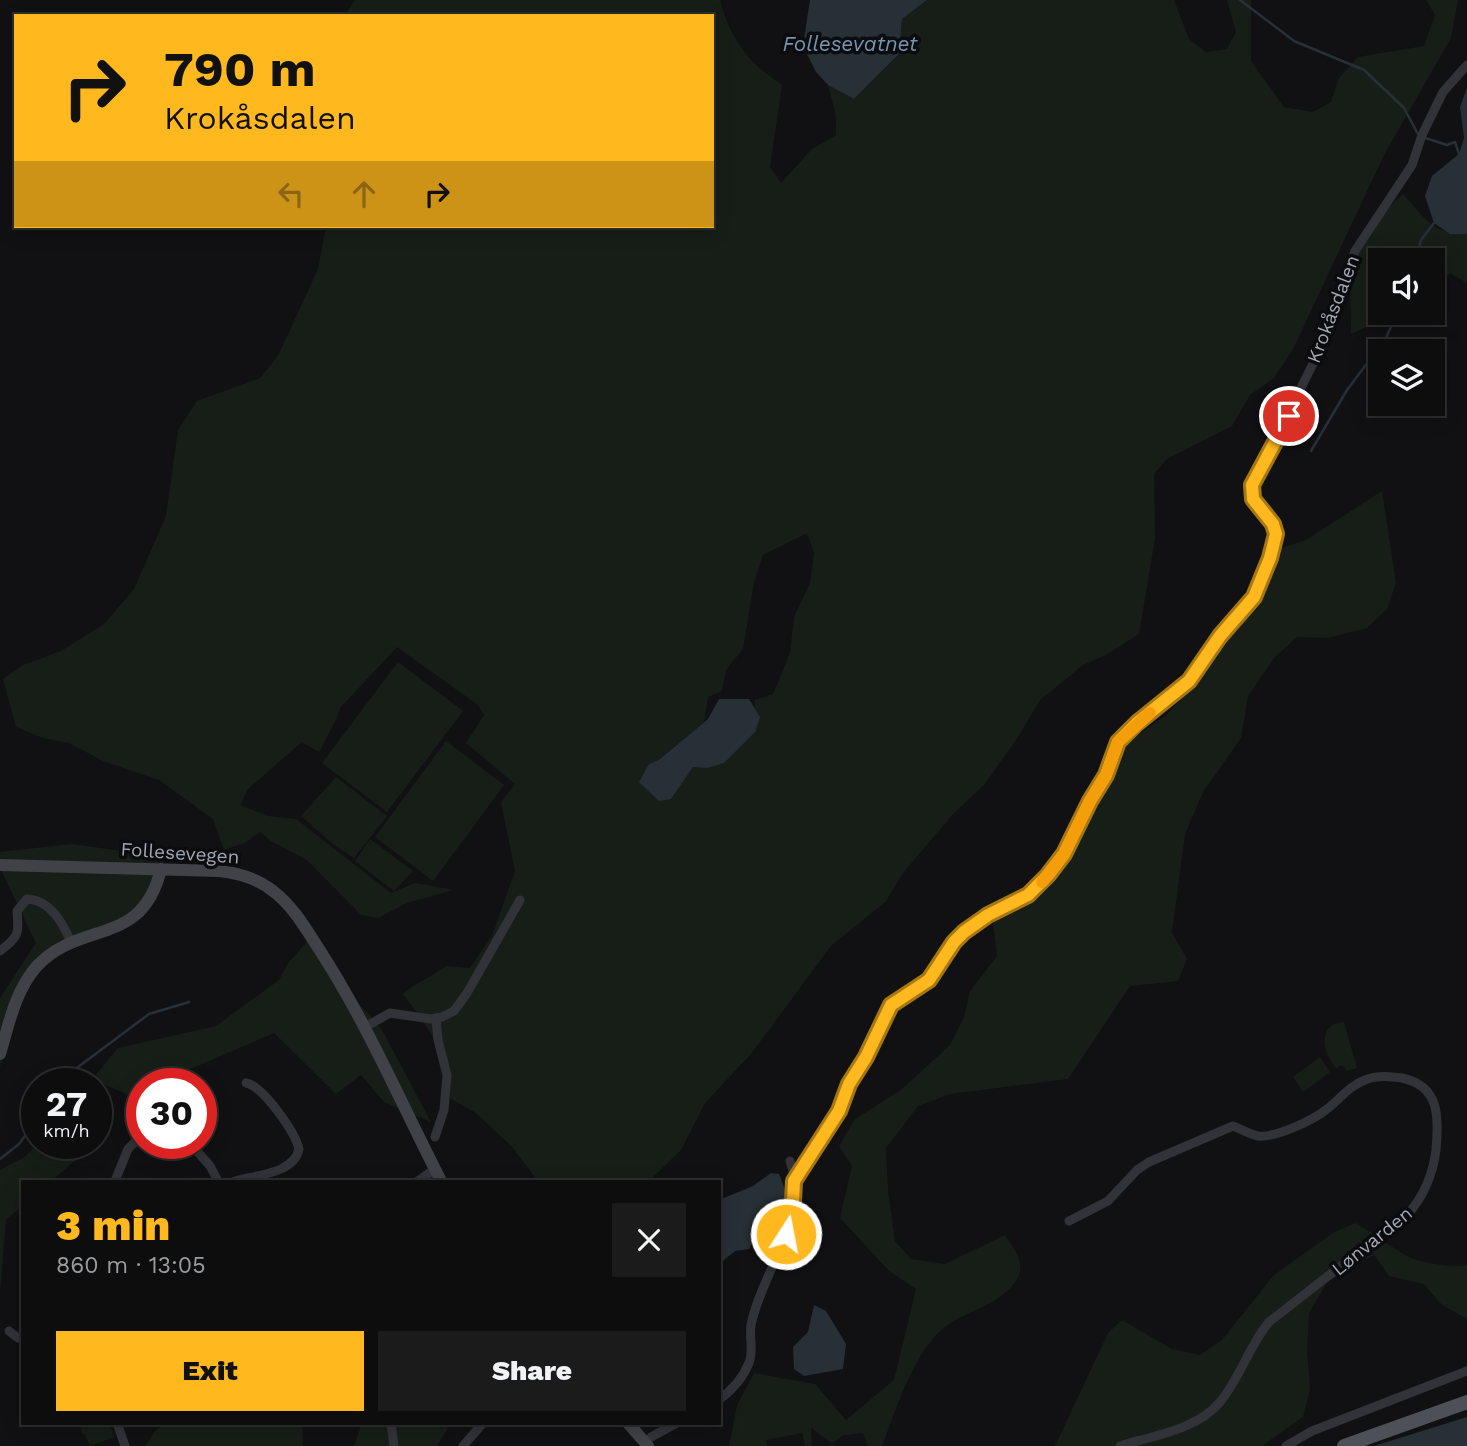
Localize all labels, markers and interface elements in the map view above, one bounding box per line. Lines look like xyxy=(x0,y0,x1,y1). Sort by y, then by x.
water label: Follesevatnet xyxy=(782,31,918,56)
text: 790 m xyxy=(164,40,316,98)
icon: right xyxy=(49,42,140,133)
text: Krokåsdalen xyxy=(164,99,356,137)
icon: left xyxy=(272,175,310,213)
icon: ahead xyxy=(345,175,383,213)
icon: right xyxy=(418,175,456,213)
map controls xyxy=(1368,248,1445,416)
button: sound xyxy=(1368,248,1445,325)
street label: Krokåsdalen xyxy=(1302,252,1364,366)
button: layers xyxy=(1368,339,1445,416)
pin xyxy=(1259,386,1319,446)
icon: arrive xyxy=(1270,397,1308,435)
street label: Follesevegen xyxy=(120,837,240,869)
speed limit sign: 30 xyxy=(126,1068,217,1159)
text: 27 xyxy=(46,1083,87,1125)
text: km/h xyxy=(43,1120,90,1141)
position arrow xyxy=(749,1197,823,1271)
text: 3 min xyxy=(56,1201,170,1250)
street label: Lønvarden xyxy=(1327,1202,1417,1280)
button: close xyxy=(612,1203,686,1277)
text: 860 m · 13:05 xyxy=(56,1252,206,1279)
button: Exit xyxy=(56,1331,364,1411)
button: Share xyxy=(378,1331,686,1411)

